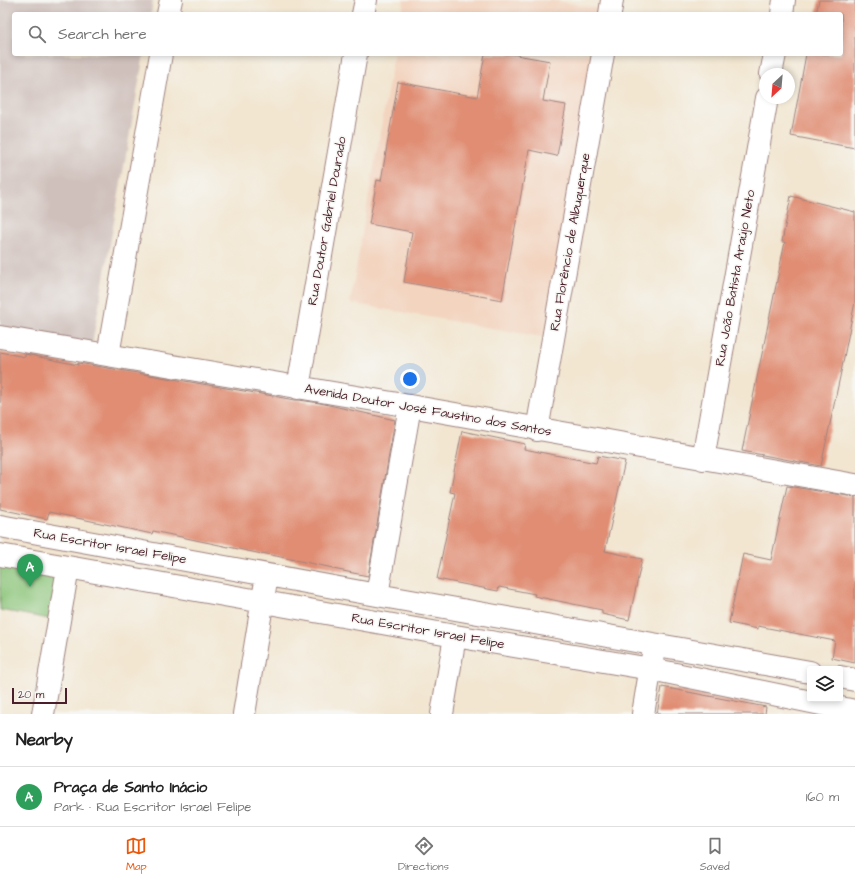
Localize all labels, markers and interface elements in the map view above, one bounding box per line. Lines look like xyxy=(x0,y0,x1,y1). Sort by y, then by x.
search box xyxy=(12,12,843,56)
icon: search xyxy=(26,23,48,45)
text: Search here xyxy=(58,24,147,45)
north arrow xyxy=(759,68,795,104)
street label: Rua Doutor Gabriel Dourado xyxy=(303,134,351,307)
street label: Rua Florêncio de Albuquerque xyxy=(545,152,595,332)
street label: Rua João Batista Araújo Neto xyxy=(711,188,760,368)
your location xyxy=(400,369,420,389)
street label: Avenida Doutor José Faustino dos Santos xyxy=(303,379,553,441)
street label: Rua Escritor Israel Felipe xyxy=(32,524,188,568)
pin: A xyxy=(17,554,43,587)
street label: Rua Escritor Israel Felipe xyxy=(350,609,506,653)
map controls xyxy=(807,666,843,702)
button: layers xyxy=(807,666,843,702)
scale bar xyxy=(12,686,67,705)
text: 20 m xyxy=(18,687,44,702)
text: Nearby xyxy=(16,728,73,752)
text: Praça de Santo Inácio xyxy=(54,777,207,798)
text: A xyxy=(25,788,33,806)
text: 160 m xyxy=(806,788,839,806)
text: Park · Rua Escritor Israel Felipe xyxy=(54,798,251,816)
tab: Map xyxy=(125,835,147,874)
tab: Directions xyxy=(398,835,449,874)
tab: Saved xyxy=(700,835,730,874)

